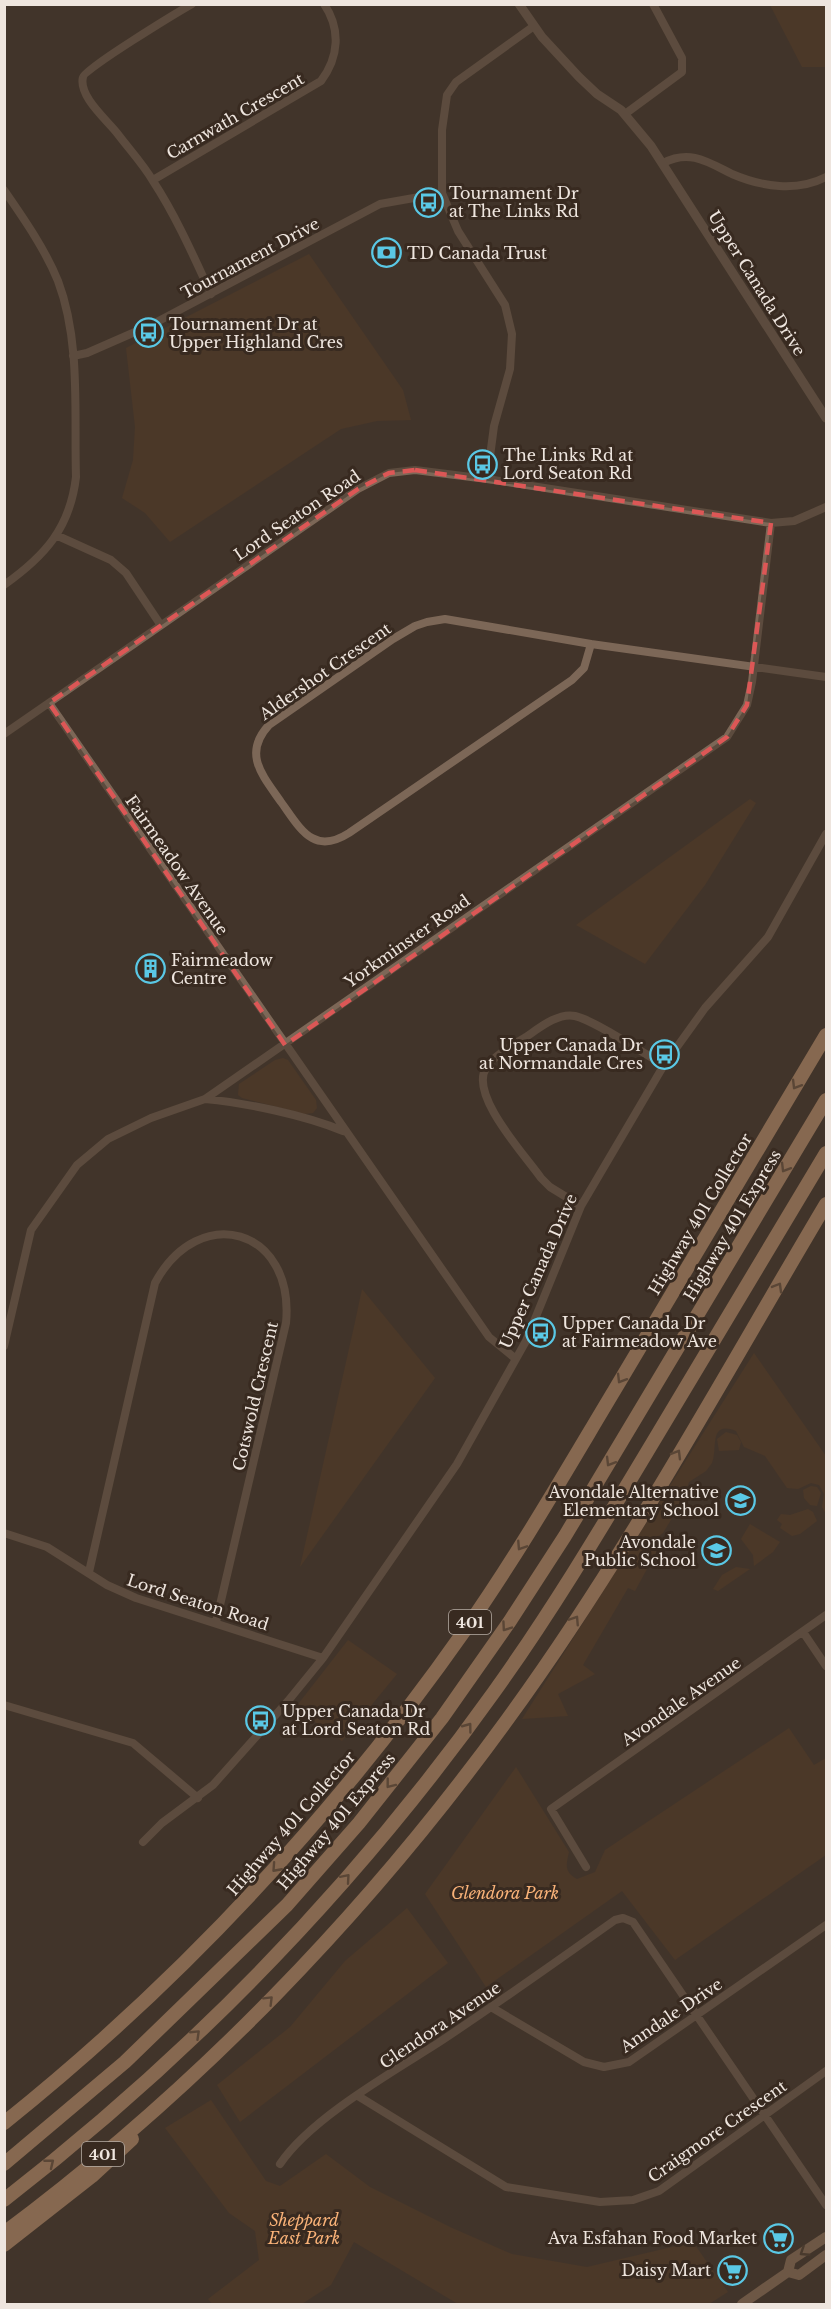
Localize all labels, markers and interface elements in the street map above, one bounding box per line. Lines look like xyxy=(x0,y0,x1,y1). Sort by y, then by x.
street label: Carnwath Crescent xyxy=(163,68,307,164)
place label: Tournament Dr at The Links Rd xyxy=(449,183,579,221)
bus stop icon: Tournament Dr at The Links Rd xyxy=(412,186,444,218)
street label: Upper Canada Drive xyxy=(704,207,810,359)
street label: Tournament Drive xyxy=(178,213,322,303)
bank icon: TD Canada Trust xyxy=(370,237,402,269)
place label: TD Canada Trust xyxy=(407,243,547,263)
place label: Tournament Dr at Upper Highland Cres xyxy=(169,314,343,352)
bus stop icon: Tournament Dr at Upper Highland Cres xyxy=(132,317,164,349)
place label: The Links Rd at Lord Seaton Rd xyxy=(503,445,633,483)
bus stop icon: The Links Rd at Lord Seaton Rd xyxy=(466,448,498,480)
street label: Lord Seaton Road xyxy=(230,465,364,565)
street label: Aldershot Crescent xyxy=(255,618,395,725)
street label: Fairmeadow Avenue xyxy=(121,791,233,939)
street label: Yorkminster Road xyxy=(340,890,474,992)
place label: Fairmeadow Centre xyxy=(171,950,273,988)
building icon: Fairmeadow Centre xyxy=(134,953,166,985)
place label: Upper Canada Dr at Normandale Cres xyxy=(479,1035,643,1073)
bus stop icon: Upper Canada Dr at Normandale Cres xyxy=(648,1038,680,1070)
one-way arrow xyxy=(792,1079,804,1089)
street label: Highway 401 Collector xyxy=(644,1129,756,1298)
street label: Highway 401 Express xyxy=(679,1146,785,1304)
one-way arrow xyxy=(781,1162,793,1172)
street label: Upper Canada Drive xyxy=(495,1190,581,1352)
one-way arrow xyxy=(771,1283,782,1293)
place label: Upper Canada Dr at Fairmeadow Ave xyxy=(562,1313,717,1351)
bus stop icon: Upper Canada Dr at Fairmeadow Ave xyxy=(525,1316,557,1348)
street label: Cotswold Crescent xyxy=(228,1319,282,1473)
one-way arrow xyxy=(617,1373,629,1383)
one-way arrow xyxy=(670,1450,682,1460)
one-way arrow xyxy=(605,1456,617,1466)
place label: Avondale Alternative Elementary School xyxy=(547,1482,719,1520)
school or university icon: Avondale Alternative Elementary School xyxy=(724,1485,756,1517)
place label: Avondale Public School xyxy=(584,1532,696,1570)
school or university icon: Avondale Public School xyxy=(701,1535,733,1567)
one-way arrow xyxy=(517,1539,528,1550)
street label: Lord Seaton Road xyxy=(125,1570,272,1634)
road number: 401 xyxy=(449,1610,491,1634)
one-way arrow xyxy=(568,1616,579,1627)
one-way arrow xyxy=(502,1620,513,1631)
street label: Avondale Avenue xyxy=(617,1652,745,1750)
place label: Upper Canada Dr at Lord Seaton Rd xyxy=(282,1701,430,1739)
bus stop icon: Upper Canada Dr at Lord Seaton Rd xyxy=(245,1704,277,1736)
one-way arrow xyxy=(461,1722,472,1733)
street label: Highway 401 Collector xyxy=(223,1746,359,1899)
street label: Highway 401 Express xyxy=(273,1748,399,1894)
one-way arrow xyxy=(387,1777,398,1788)
one-way arrow xyxy=(272,1861,283,1871)
one-way arrow xyxy=(339,1874,350,1885)
park label: Glendora Park xyxy=(451,1883,559,1903)
street label: Anndale Drive xyxy=(615,1974,726,2057)
street label: Glendora Avenue xyxy=(376,1977,504,2073)
one-way arrow xyxy=(262,1996,272,2007)
one-way arrow xyxy=(189,2031,200,2042)
street label: Craigmore Crescent xyxy=(644,2076,790,2186)
road number: 401 xyxy=(82,2142,124,2166)
one-way arrow xyxy=(43,2160,54,2171)
park label: Sheppard East Park xyxy=(267,2210,340,2248)
supermarket icon: Ava Esfahan Food Market xyxy=(762,2222,794,2254)
place label: Ava Esfahan Food Market xyxy=(547,2228,757,2248)
one-way arrow xyxy=(799,2245,810,2256)
supermarket icon: Daisy Mart xyxy=(716,2254,748,2286)
place label: Daisy Mart xyxy=(621,2260,711,2280)

